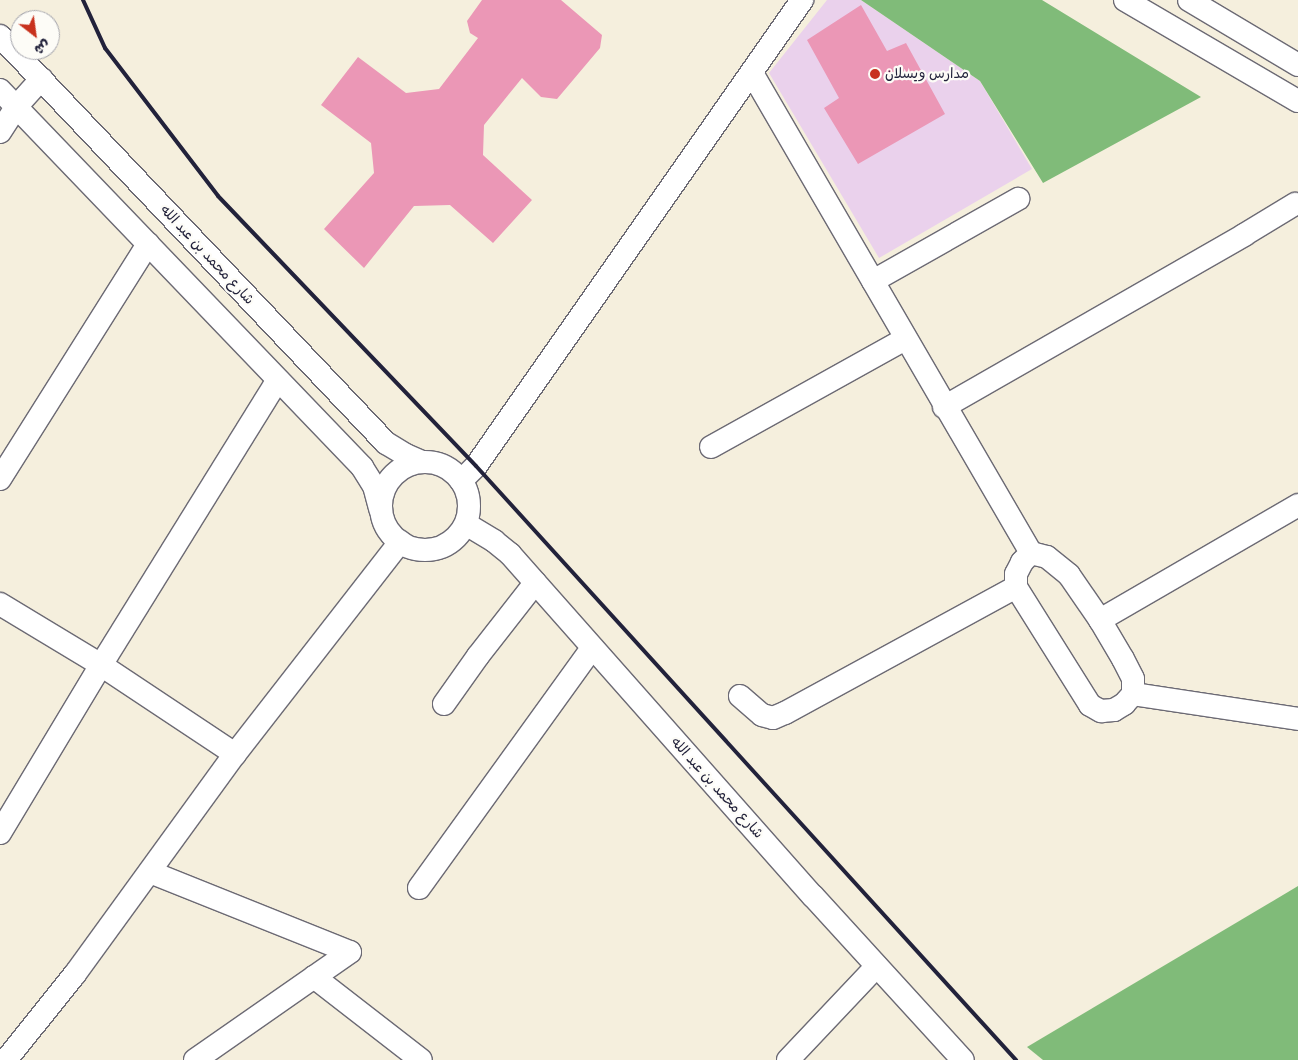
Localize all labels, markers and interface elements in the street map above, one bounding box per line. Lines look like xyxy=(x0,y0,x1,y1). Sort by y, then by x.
north arrow xyxy=(10,10,60,60)
text: ش xyxy=(29,33,55,62)
place label: مدارس ويسلان xyxy=(885,66,969,82)
marker: مدارس ويسلان xyxy=(869,68,881,80)
street label: شارع محمد بن عبد الله xyxy=(157,202,257,308)
street label: شارع محمد بن عبد الله xyxy=(667,734,767,842)

